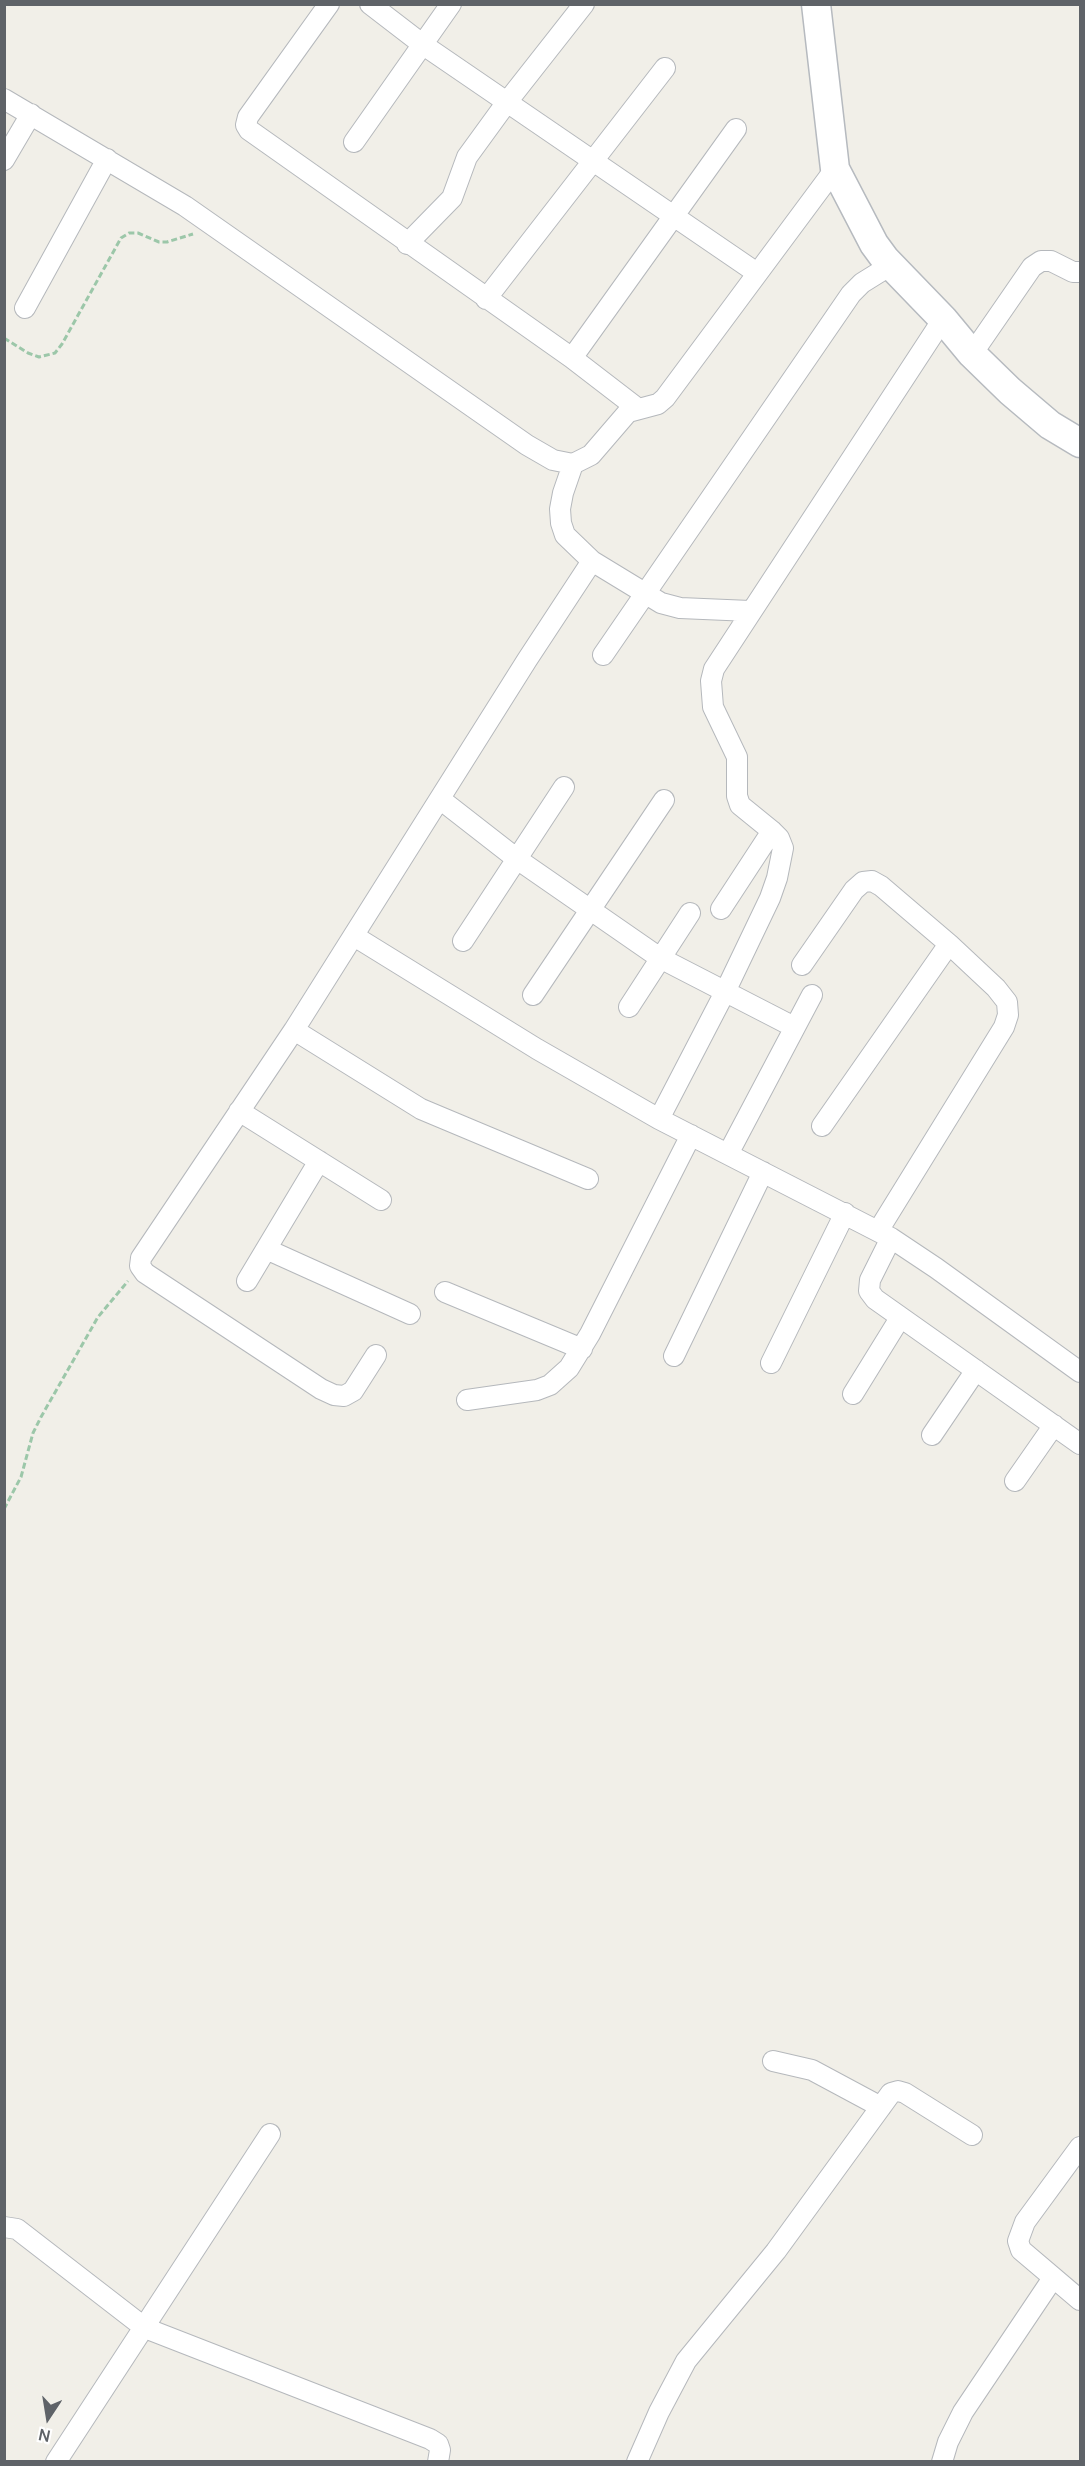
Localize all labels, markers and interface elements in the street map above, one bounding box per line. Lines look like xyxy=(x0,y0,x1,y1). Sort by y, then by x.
north arrow xyxy=(18,2388,78,2448)
text: N xyxy=(36,2424,52,2448)

